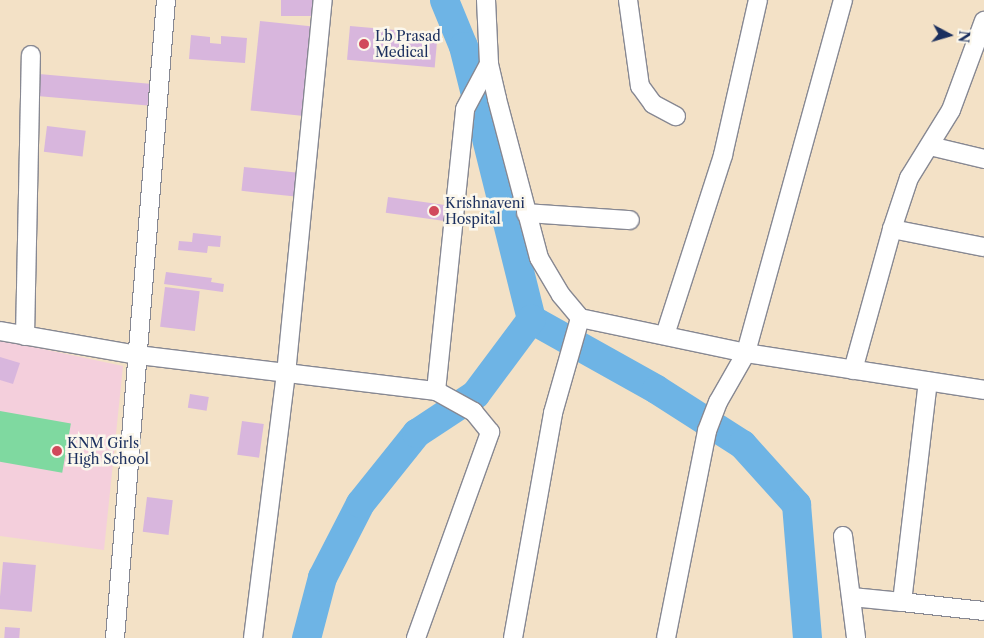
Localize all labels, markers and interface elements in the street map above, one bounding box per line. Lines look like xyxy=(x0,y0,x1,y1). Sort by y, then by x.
north arrow xyxy=(924,10,974,60)
place label: Lb Prasad Medical xyxy=(375,28,441,60)
text: N xyxy=(954,30,974,44)
marker: Lb Prasad Medical xyxy=(357,37,371,51)
place label: Krishnaveni Hospital xyxy=(445,195,525,228)
marker: Krishnaveni Hospital xyxy=(427,204,441,218)
place label: KNM Girls High School xyxy=(67,435,149,468)
marker: KNM Girls High School xyxy=(51,445,63,457)

